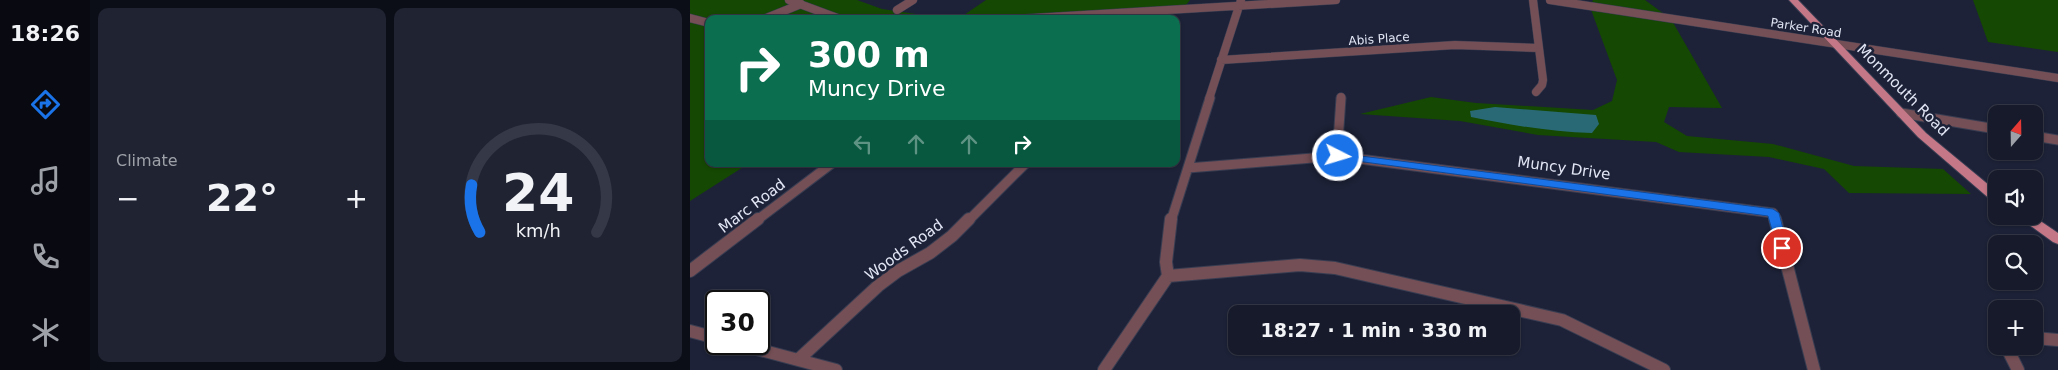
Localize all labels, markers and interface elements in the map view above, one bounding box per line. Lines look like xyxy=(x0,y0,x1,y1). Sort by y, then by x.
street label: Parker Road xyxy=(1769,15,1843,41)
text: 18:26 xyxy=(10,21,80,46)
street label: Abis Place xyxy=(1348,30,1410,48)
icon: right xyxy=(725,35,790,100)
text: 300 m xyxy=(808,35,930,75)
street label: Monmouth Road xyxy=(1853,40,1953,140)
text: Muncy Drive xyxy=(808,76,946,101)
icon: directions xyxy=(28,87,63,122)
north arrow xyxy=(1988,105,2042,160)
map controls xyxy=(1988,105,2043,355)
position arrow xyxy=(1311,129,1363,181)
icon: left xyxy=(849,130,877,158)
icon: ahead xyxy=(902,130,930,158)
icon: ahead xyxy=(955,130,983,158)
icon: right xyxy=(1008,130,1036,158)
text: Climate xyxy=(116,151,178,170)
street label: Muncy Drive xyxy=(1516,153,1612,183)
icon: music xyxy=(28,163,63,198)
text: 24 xyxy=(502,163,574,223)
button: sound xyxy=(1988,170,2043,225)
street label: Marc Road xyxy=(715,175,789,237)
text: 22° xyxy=(206,176,278,220)
text: − xyxy=(116,182,139,215)
text: + xyxy=(345,182,368,215)
street label: Woods Road xyxy=(861,216,947,284)
text: km/h xyxy=(515,220,561,241)
pin xyxy=(1761,227,1803,269)
icon: arrive xyxy=(1768,234,1796,262)
button: search xyxy=(1988,235,2043,290)
icon: phone xyxy=(28,239,63,274)
speed limit sign: 30 xyxy=(705,290,770,355)
button: + xyxy=(1988,300,2043,355)
icon: climate xyxy=(28,315,63,350)
text: 18:27 · 1 min · 330 m xyxy=(1260,319,1488,341)

